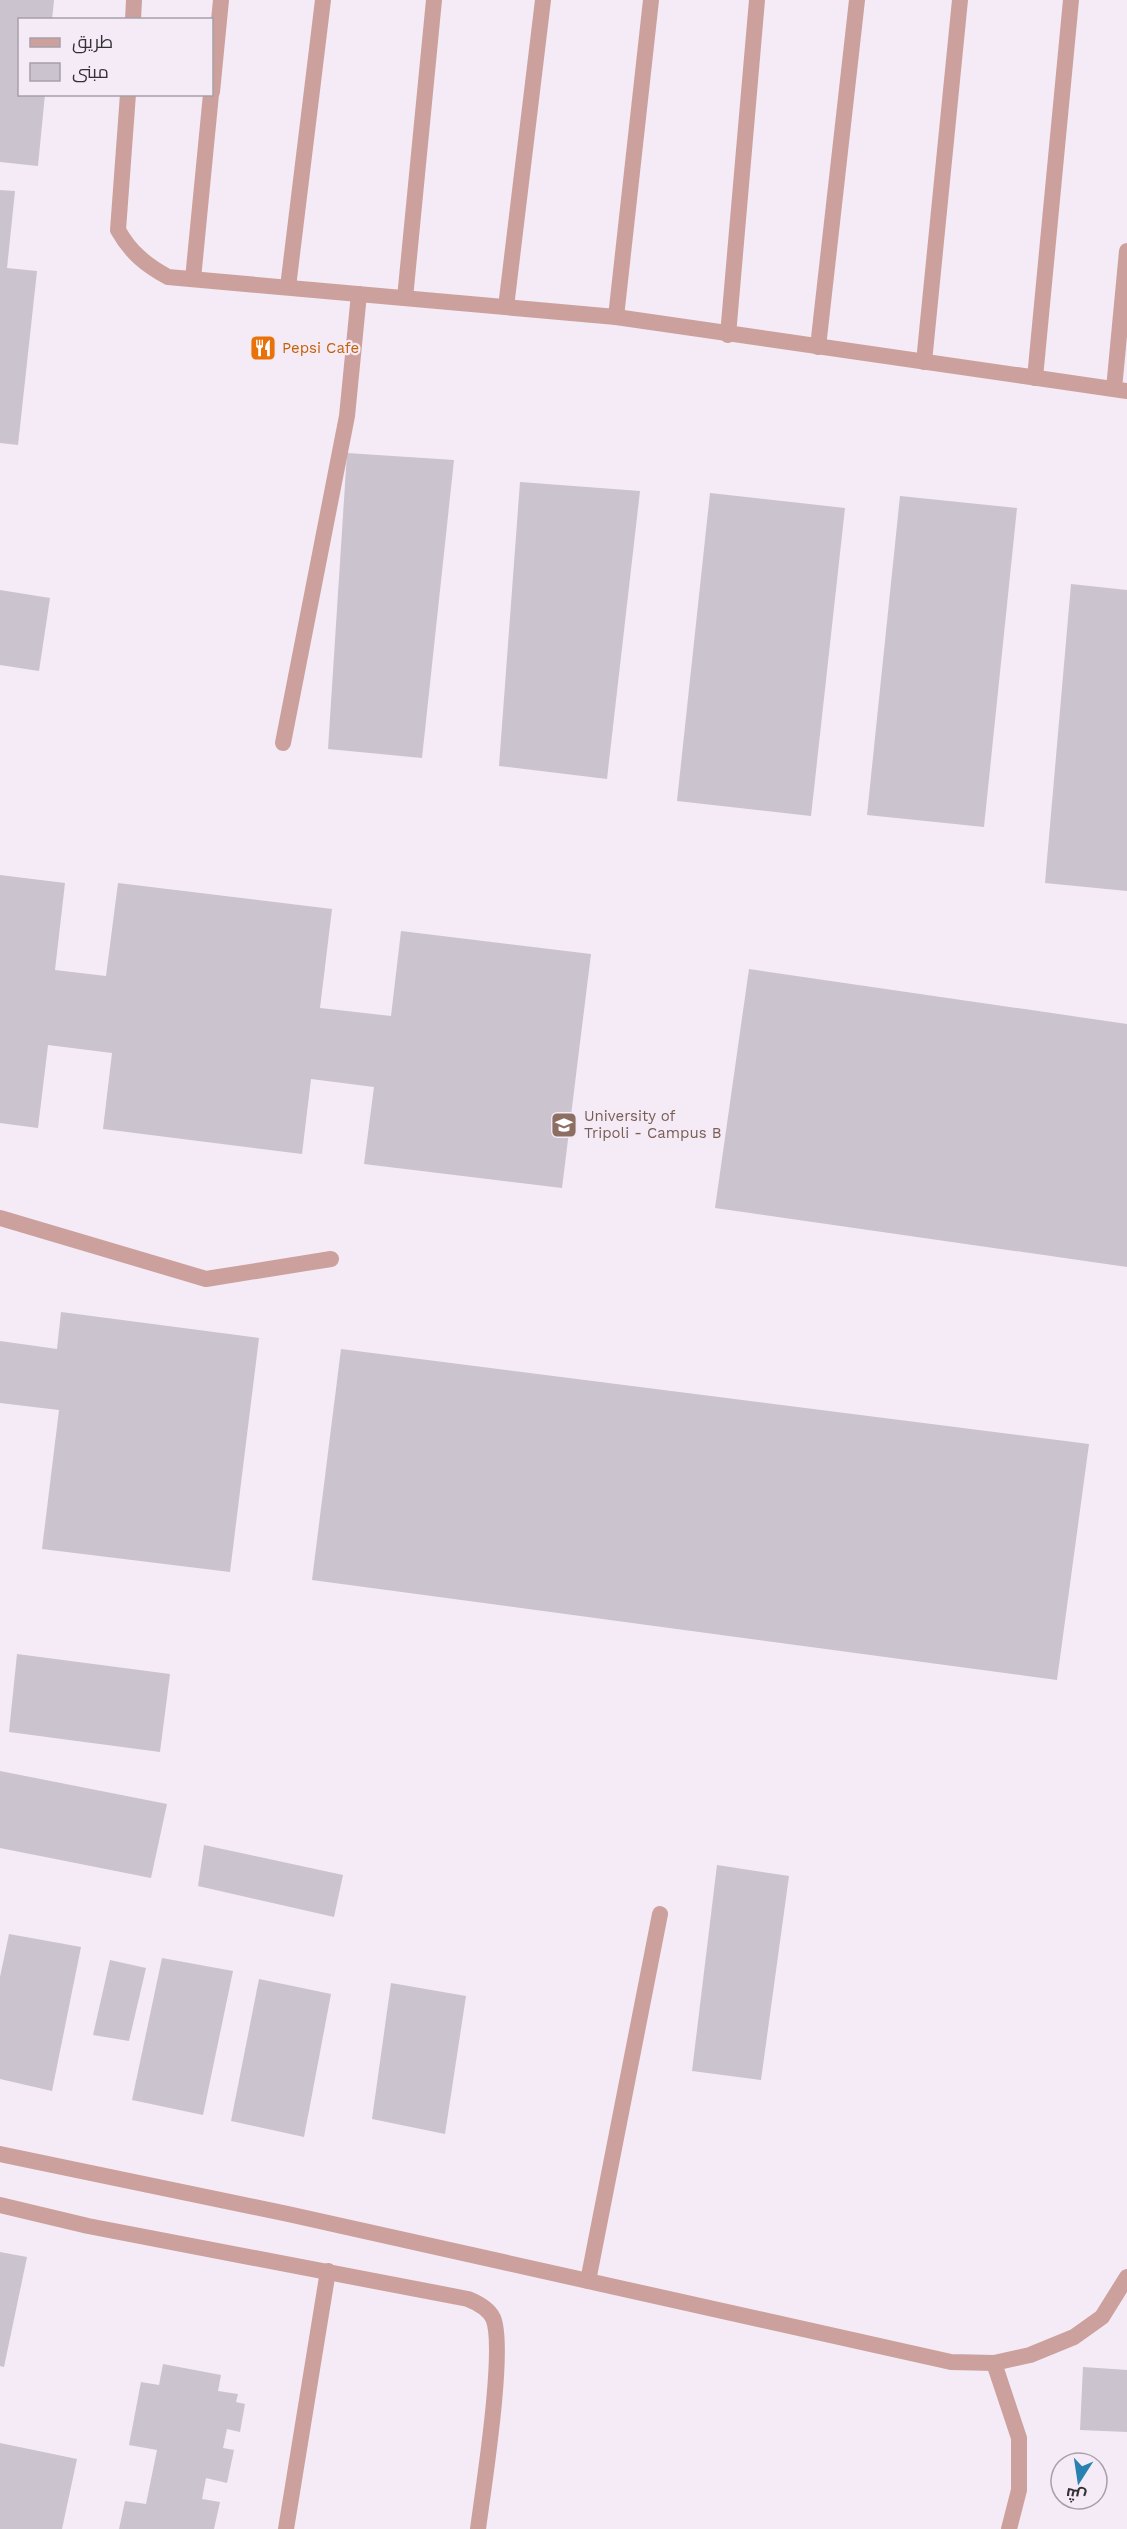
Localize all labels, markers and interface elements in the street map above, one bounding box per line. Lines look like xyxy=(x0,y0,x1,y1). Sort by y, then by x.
legend xyxy=(18,18,213,96)
text: طريق xyxy=(72,31,113,54)
text: مبنى xyxy=(72,61,109,83)
restaurant icon: Pepsi Cafe xyxy=(248,333,278,363)
place label: Pepsi Cafe xyxy=(282,339,359,357)
place label: University of Tripoli - Campus B xyxy=(584,1107,722,1142)
school or university icon: University of Tripoli - Campus B xyxy=(549,1110,579,1140)
north arrow xyxy=(1049,2451,1109,2511)
text: ش xyxy=(1064,2484,1088,2507)

